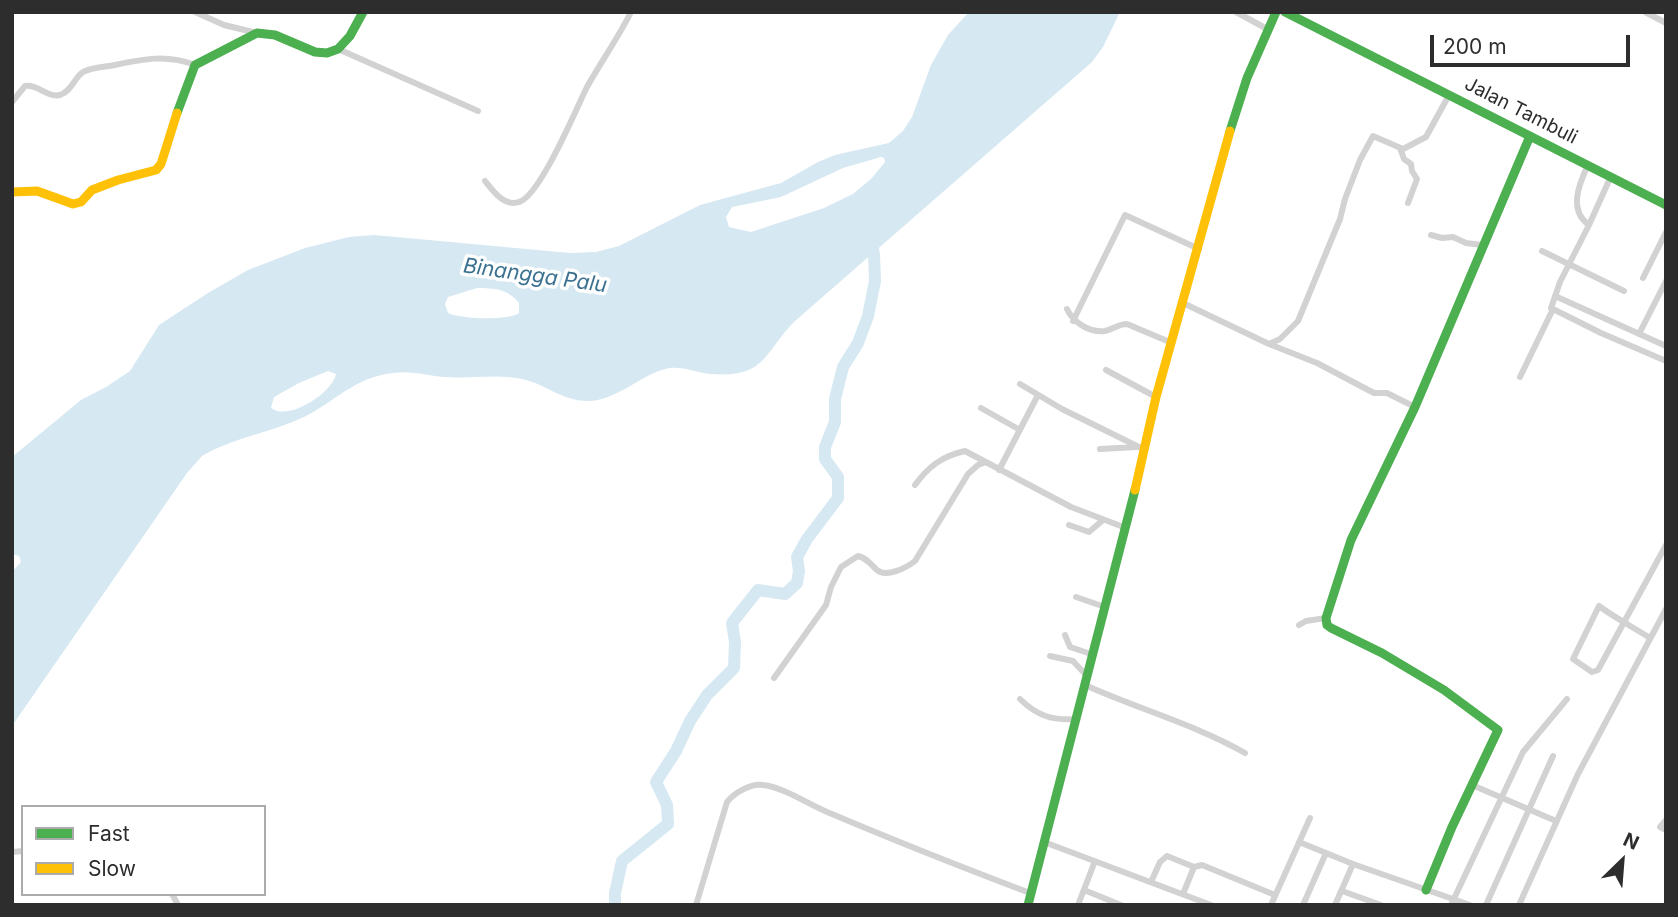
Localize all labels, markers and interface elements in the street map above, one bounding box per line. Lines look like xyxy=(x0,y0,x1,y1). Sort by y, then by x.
scale bar xyxy=(1433,21,1632,65)
text: 200 m xyxy=(1443,34,1507,59)
street label: Jalan Tambuli xyxy=(1461,73,1581,149)
water label: Binangga Palu xyxy=(462,253,608,299)
legend xyxy=(21,805,266,896)
text: Fast xyxy=(88,821,130,846)
north arrow xyxy=(1587,826,1657,896)
text: N xyxy=(1620,828,1643,855)
text: Slow xyxy=(88,856,136,881)

